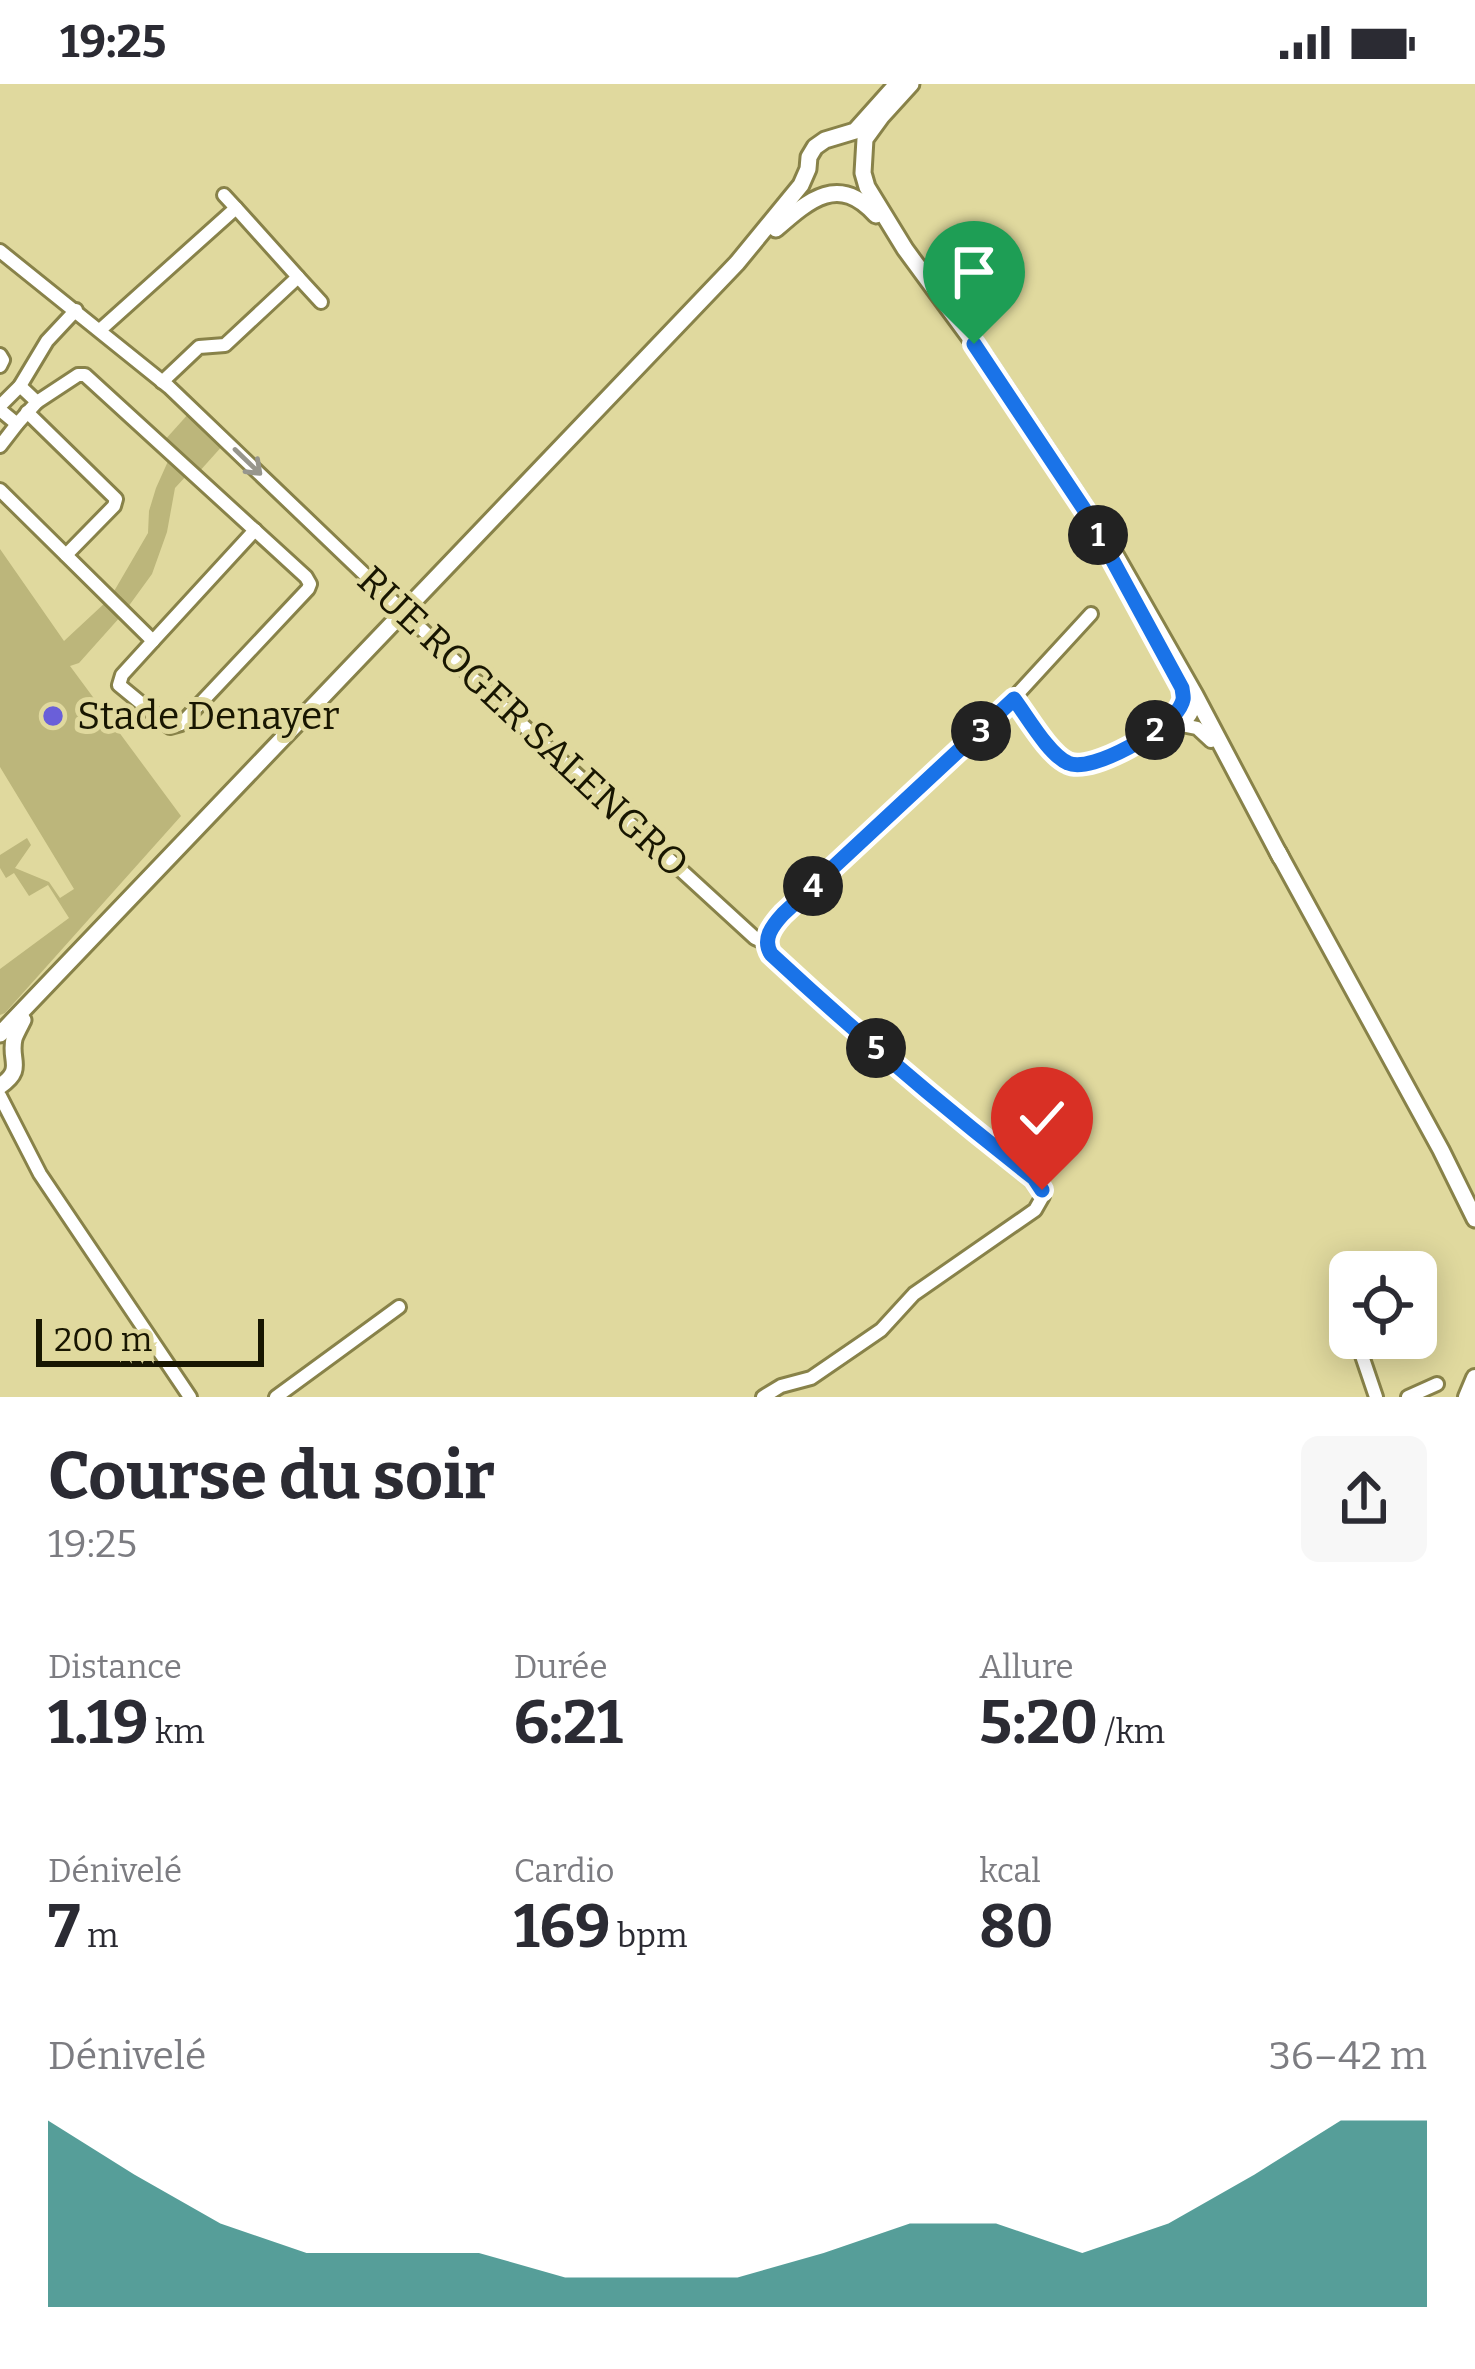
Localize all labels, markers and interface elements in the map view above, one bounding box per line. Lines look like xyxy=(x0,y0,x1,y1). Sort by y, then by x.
text: 19:25 xyxy=(60,15,166,69)
pin xyxy=(923,221,1025,344)
icon: arrive xyxy=(941,239,1007,305)
one-way arrow xyxy=(232,448,262,476)
pin: 1 xyxy=(1068,505,1128,565)
text: 1 xyxy=(1091,515,1105,555)
street label: RUE ROGER SALENGRO xyxy=(348,557,698,887)
place label: Stade Denayer xyxy=(77,693,339,739)
pin: 2 xyxy=(1125,700,1185,760)
pin: 3 xyxy=(951,701,1011,761)
marker: Stade Denayer xyxy=(40,703,66,729)
text: 2 xyxy=(1146,710,1164,750)
text: 3 xyxy=(971,711,991,751)
pin: 4 xyxy=(783,856,843,916)
text: 4 xyxy=(803,866,823,906)
pin: 5 xyxy=(846,1018,906,1078)
text: 5 xyxy=(867,1028,885,1068)
pin xyxy=(991,1067,1093,1190)
icon: check xyxy=(1009,1085,1075,1151)
map controls xyxy=(1329,1251,1437,1359)
button: locate xyxy=(1329,1251,1437,1359)
scale bar xyxy=(36,1313,264,1366)
text: 200 m xyxy=(54,1320,152,1360)
text: Course du soir xyxy=(48,1436,495,1515)
button: share xyxy=(1301,1436,1427,1562)
text: 19:25 xyxy=(48,1521,137,1567)
text: Distance xyxy=(48,1647,182,1687)
text: Durée xyxy=(514,1647,607,1687)
text: Allure xyxy=(979,1647,1074,1687)
text: 1.19 xyxy=(48,1687,148,1759)
text: 6:21 xyxy=(514,1687,623,1759)
text: 5:20 xyxy=(979,1687,1098,1759)
text: km xyxy=(148,1712,205,1752)
text: /km xyxy=(1098,1712,1165,1752)
text: Dénivelé xyxy=(48,1851,182,1891)
text: Cardio xyxy=(514,1851,615,1891)
text: kcal xyxy=(979,1851,1041,1891)
text: 7 xyxy=(48,1891,80,1963)
text: 169 xyxy=(514,1891,611,1963)
text: 80 xyxy=(979,1891,1054,1963)
text: m xyxy=(80,1916,118,1956)
text: bpm xyxy=(611,1916,687,1956)
text: Dénivelé xyxy=(48,2033,206,2079)
text: 36–42 m xyxy=(1269,2033,1427,2079)

